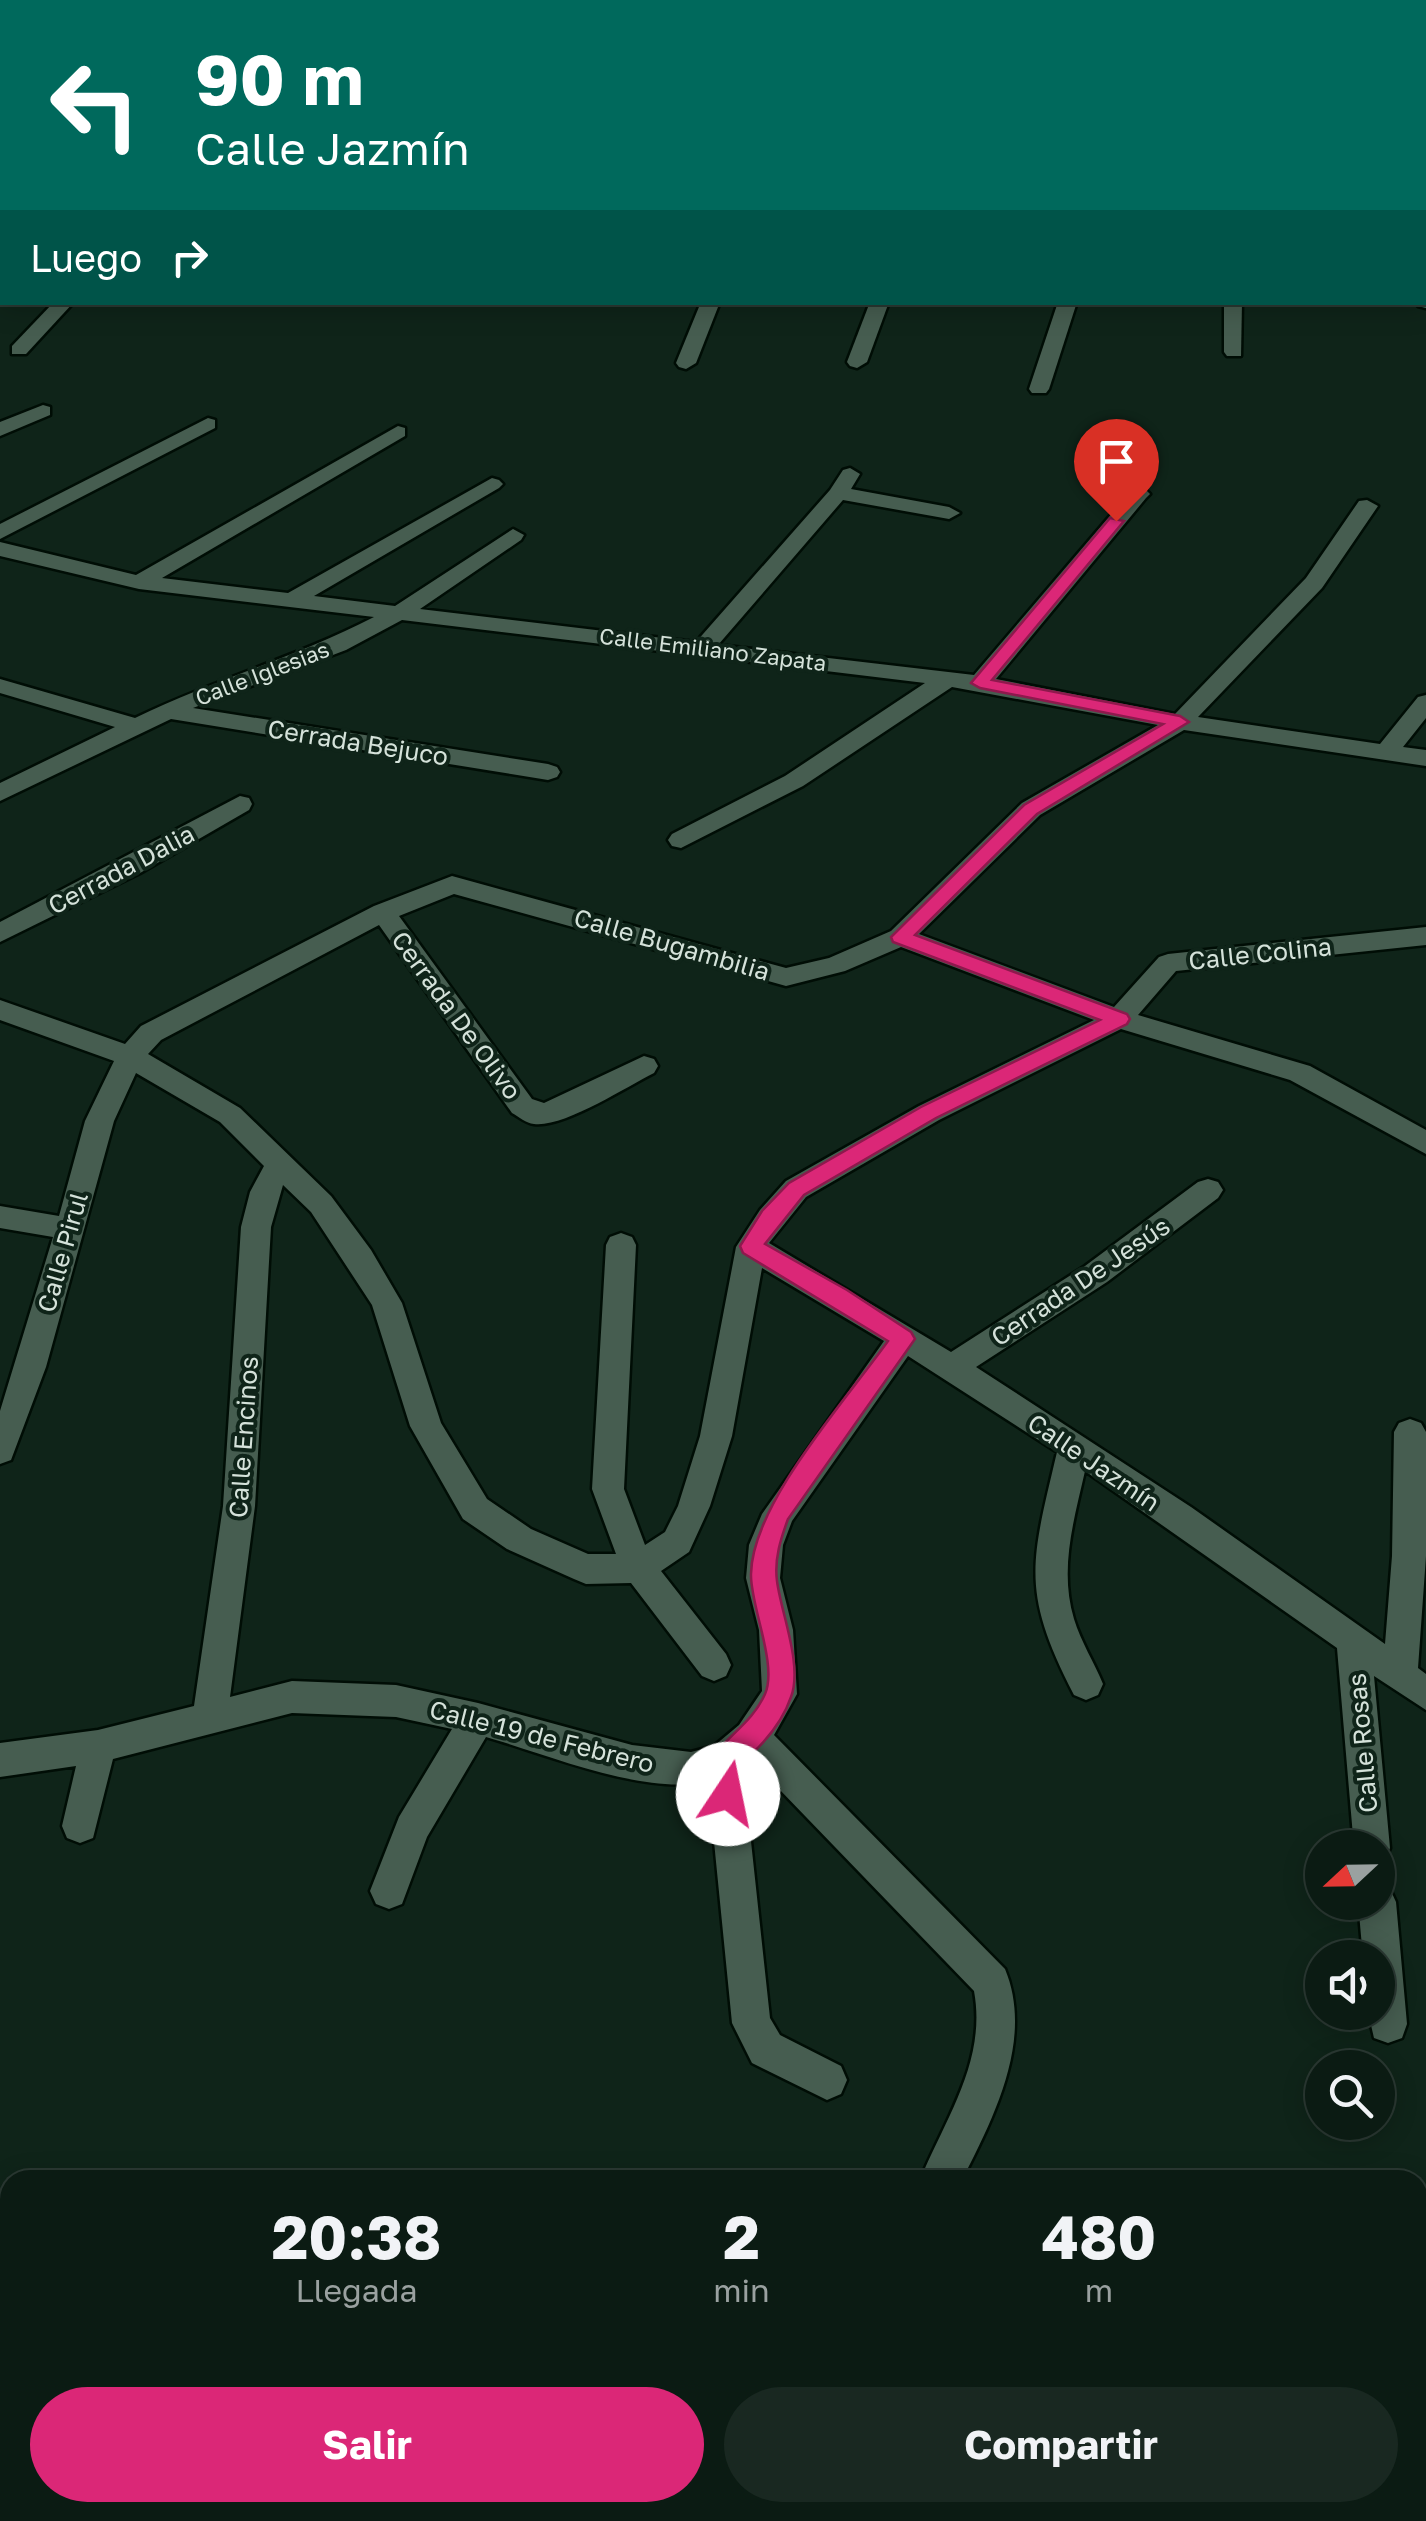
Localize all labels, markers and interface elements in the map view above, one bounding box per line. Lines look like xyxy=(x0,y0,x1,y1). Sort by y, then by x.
text: 90 m xyxy=(195,36,364,120)
icon: left xyxy=(30,40,160,170)
text: Calle Jazmín xyxy=(195,121,470,175)
icon: right xyxy=(162,230,217,285)
text: Luego xyxy=(30,235,142,280)
pin xyxy=(1074,419,1159,522)
icon: arrive xyxy=(1089,434,1144,489)
street label: Calle Emiliano Zapata xyxy=(598,622,828,676)
street label: Calle Iglesias xyxy=(191,635,333,711)
street label: Cerrada Bejuco xyxy=(266,712,450,772)
street label: Cerrada Dalia xyxy=(43,818,199,920)
street label: Calle Bugambilia xyxy=(571,901,773,987)
street label: Cerrada De Olivo xyxy=(386,925,528,1105)
street label: Calle Colina xyxy=(1187,930,1333,976)
street label: Calle Pirul xyxy=(30,1188,94,1316)
street label: Cerrada De Jesús xyxy=(985,1210,1175,1352)
street label: Calle Encinos xyxy=(222,1355,264,1519)
street label: Calle Jazmín xyxy=(1022,1406,1166,1518)
street label: Calle Rosas xyxy=(1340,1672,1384,1814)
street label: Calle 19 de Febrero xyxy=(427,1693,657,1779)
position arrow xyxy=(676,1742,780,1846)
north arrow xyxy=(1305,1830,1395,1920)
map controls xyxy=(1305,1830,1395,2140)
button: sound xyxy=(1305,1940,1395,2030)
button: search xyxy=(1305,2050,1395,2140)
text: 20:38 xyxy=(272,2200,441,2272)
text: 2 xyxy=(723,2200,760,2272)
text: 480 xyxy=(1041,2200,1156,2272)
text: Llegada xyxy=(296,2271,418,2309)
text: min xyxy=(713,2271,770,2309)
text: m xyxy=(1085,2271,1113,2309)
button: Salir xyxy=(30,2387,704,2502)
button: Compartir xyxy=(724,2387,1398,2502)

